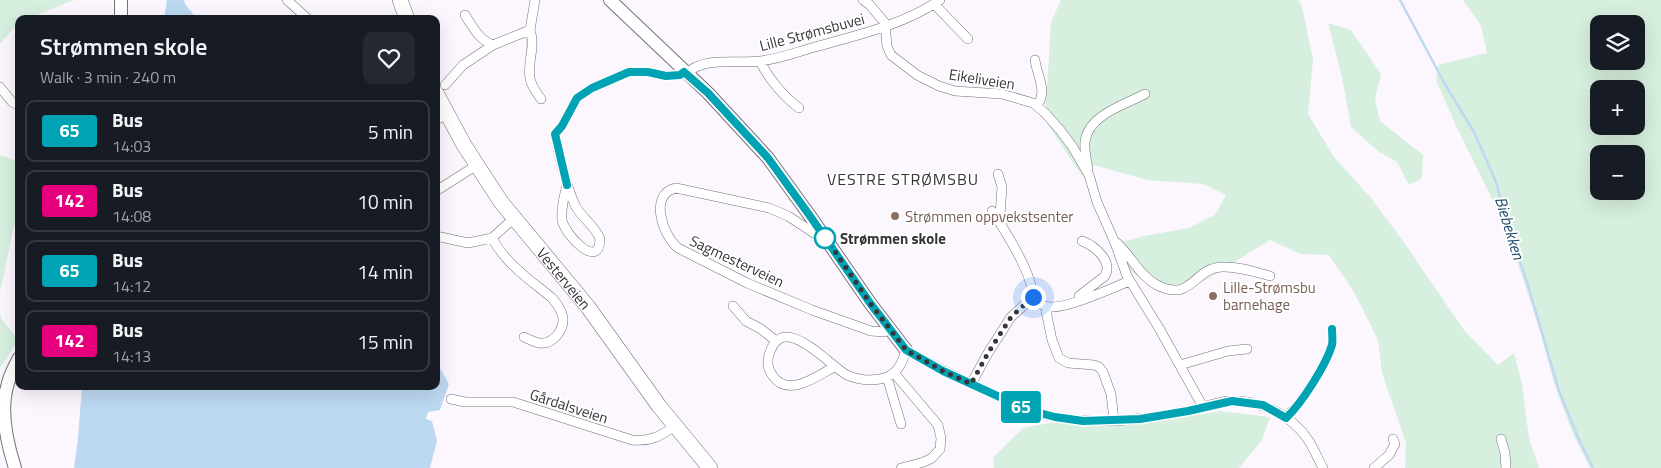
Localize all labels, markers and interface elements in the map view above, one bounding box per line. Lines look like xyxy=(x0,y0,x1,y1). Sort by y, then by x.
street label: Lille Strømsbuvei xyxy=(757,7,867,57)
map controls xyxy=(1590,15,1645,200)
button: layers xyxy=(1590,15,1645,70)
text: Strømmen skole xyxy=(40,28,208,64)
button: heart xyxy=(363,32,415,84)
street label: Eikeliveien xyxy=(947,62,1017,96)
text: Walk · 3 min · 240 m xyxy=(40,65,176,89)
button: + xyxy=(1590,80,1645,135)
text: Bus xyxy=(112,105,143,134)
text: 65 xyxy=(59,117,80,144)
text: 5 min xyxy=(368,117,413,146)
text: 14:03 xyxy=(112,134,151,158)
button: − xyxy=(1590,145,1645,200)
district label: VESTRE STRØMSBU xyxy=(827,167,979,191)
text: Bus xyxy=(112,175,143,204)
text: 142 xyxy=(54,187,85,214)
text: 10 min xyxy=(357,187,413,216)
water label: Biebekken xyxy=(1489,194,1531,263)
text: 14:08 xyxy=(112,204,151,228)
place label: Strømmen oppvekstsenter xyxy=(905,205,1074,228)
marker: Strømmen oppvekstsenter xyxy=(889,210,901,222)
marker: Strømmen skole xyxy=(814,227,836,249)
place label: Strømmen skole xyxy=(840,227,946,250)
street label: Sagmesterveien xyxy=(686,229,788,293)
street label: Vesterveien xyxy=(532,242,597,314)
text: Bus xyxy=(112,245,143,274)
text: 65 xyxy=(59,257,80,284)
text: 14 min xyxy=(357,257,413,286)
text: 14:12 xyxy=(112,274,151,298)
place label: Lille-Strømsbu barnehage xyxy=(1223,276,1316,316)
your location xyxy=(1021,285,1046,310)
marker: Lille-Strømsbu barnehage xyxy=(1207,290,1219,302)
text: Bus xyxy=(112,315,143,344)
text: 142 xyxy=(54,327,85,354)
text: 15 min xyxy=(357,327,413,356)
text: 14:13 xyxy=(112,344,151,368)
street label: Gårdalsveien xyxy=(527,383,611,429)
line badge: 65 xyxy=(998,391,1044,423)
text: 65 xyxy=(1011,393,1031,420)

